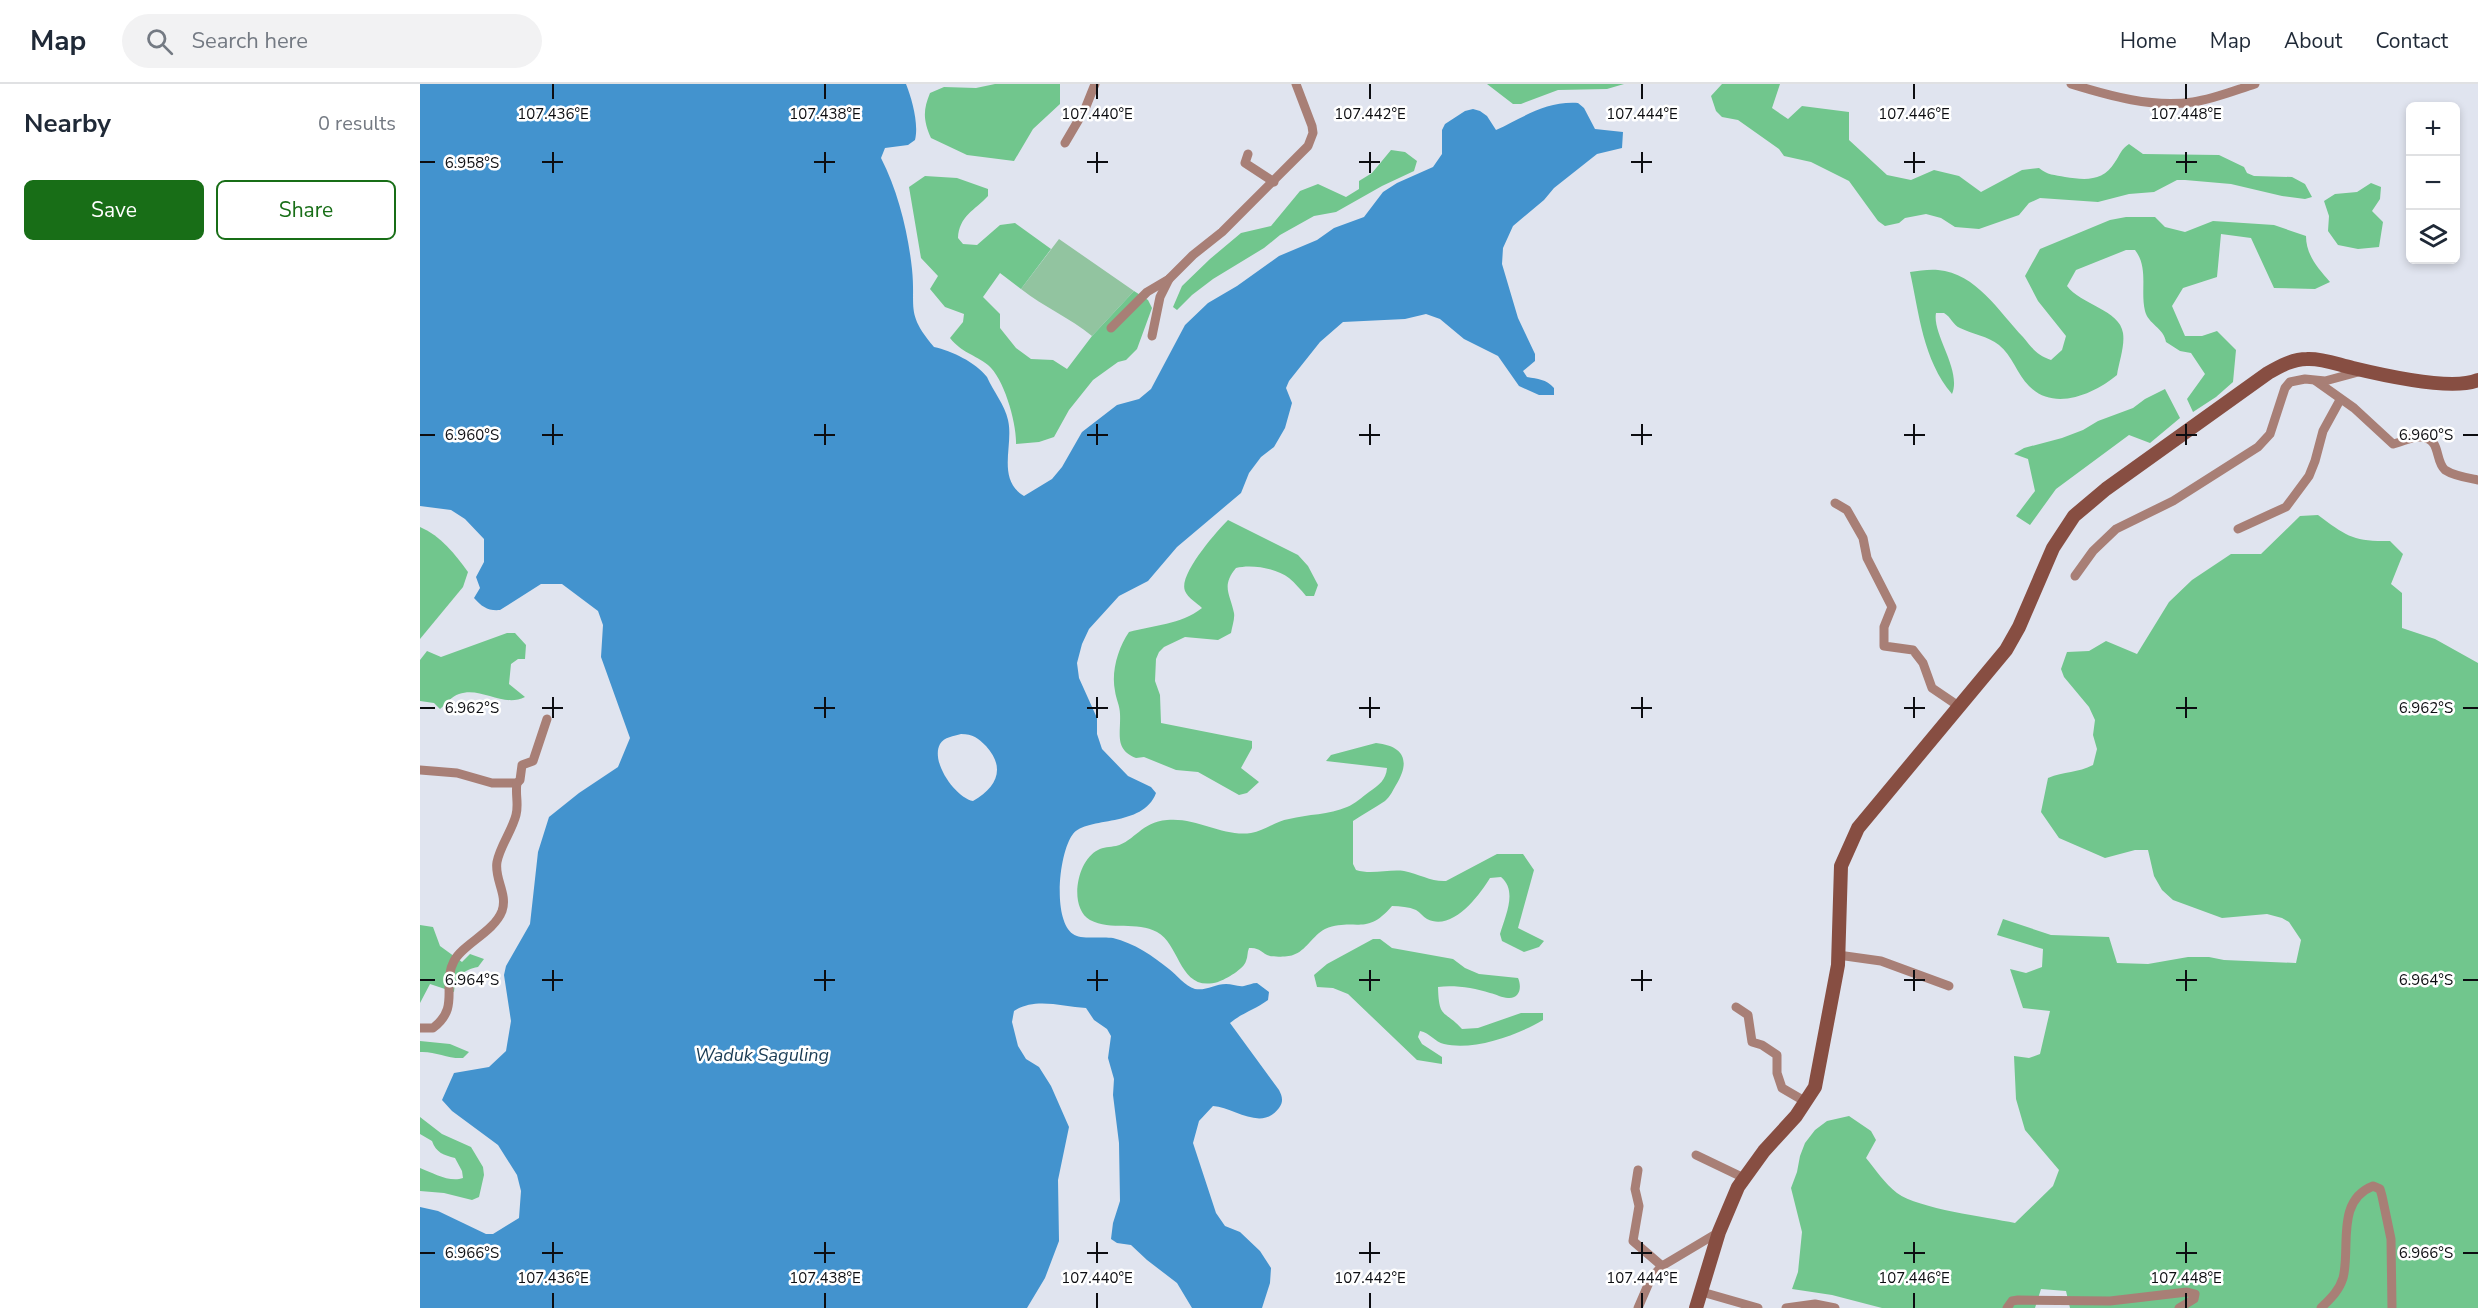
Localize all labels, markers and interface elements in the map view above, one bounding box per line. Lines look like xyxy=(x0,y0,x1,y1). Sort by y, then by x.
search box xyxy=(122,14,542,68)
text: Map xyxy=(30,22,86,60)
icon: search xyxy=(143,25,176,58)
text: Search here xyxy=(191,26,308,56)
text: Home xyxy=(2120,27,2177,55)
text: Map xyxy=(2210,27,2251,55)
text: About xyxy=(2284,27,2342,55)
text: Contact xyxy=(2375,27,2448,55)
map controls xyxy=(2406,102,2460,264)
button: + xyxy=(2406,102,2460,156)
text: 107.436°E xyxy=(517,104,589,124)
text: 107.438°E xyxy=(789,104,861,124)
text: 107.440°E xyxy=(1061,104,1133,124)
text: 107.442°E xyxy=(1334,104,1406,124)
text: 107.444°E xyxy=(1606,104,1678,124)
text: 107.446°E xyxy=(1878,104,1950,124)
text: 107.448°E xyxy=(2150,104,2222,124)
text: Nearby xyxy=(24,106,111,141)
text: 0 results xyxy=(318,110,396,137)
text: 6.958°S xyxy=(445,153,499,173)
button: − xyxy=(2406,156,2460,210)
button: Save xyxy=(24,180,204,240)
button: Share xyxy=(216,180,396,240)
button: layers xyxy=(2406,210,2460,264)
text: 6.960°S xyxy=(445,425,499,445)
text: 6.960°S xyxy=(2399,425,2453,445)
text: 6.962°S xyxy=(445,698,499,718)
text: 6.962°S xyxy=(2399,698,2453,718)
text: 6.964°S xyxy=(445,970,499,990)
text: 6.964°S xyxy=(2399,970,2453,990)
water label: Waduk Saguling xyxy=(695,1043,829,1067)
text: 6.966°S xyxy=(445,1243,499,1263)
text: 6.966°S xyxy=(2399,1243,2453,1263)
text: 107.436°E xyxy=(517,1268,589,1288)
text: 107.438°E xyxy=(789,1268,861,1288)
text: 107.440°E xyxy=(1061,1268,1133,1288)
text: 107.442°E xyxy=(1334,1268,1406,1288)
text: 107.444°E xyxy=(1606,1268,1678,1288)
text: 107.446°E xyxy=(1878,1268,1950,1288)
text: 107.448°E xyxy=(2150,1268,2222,1288)

